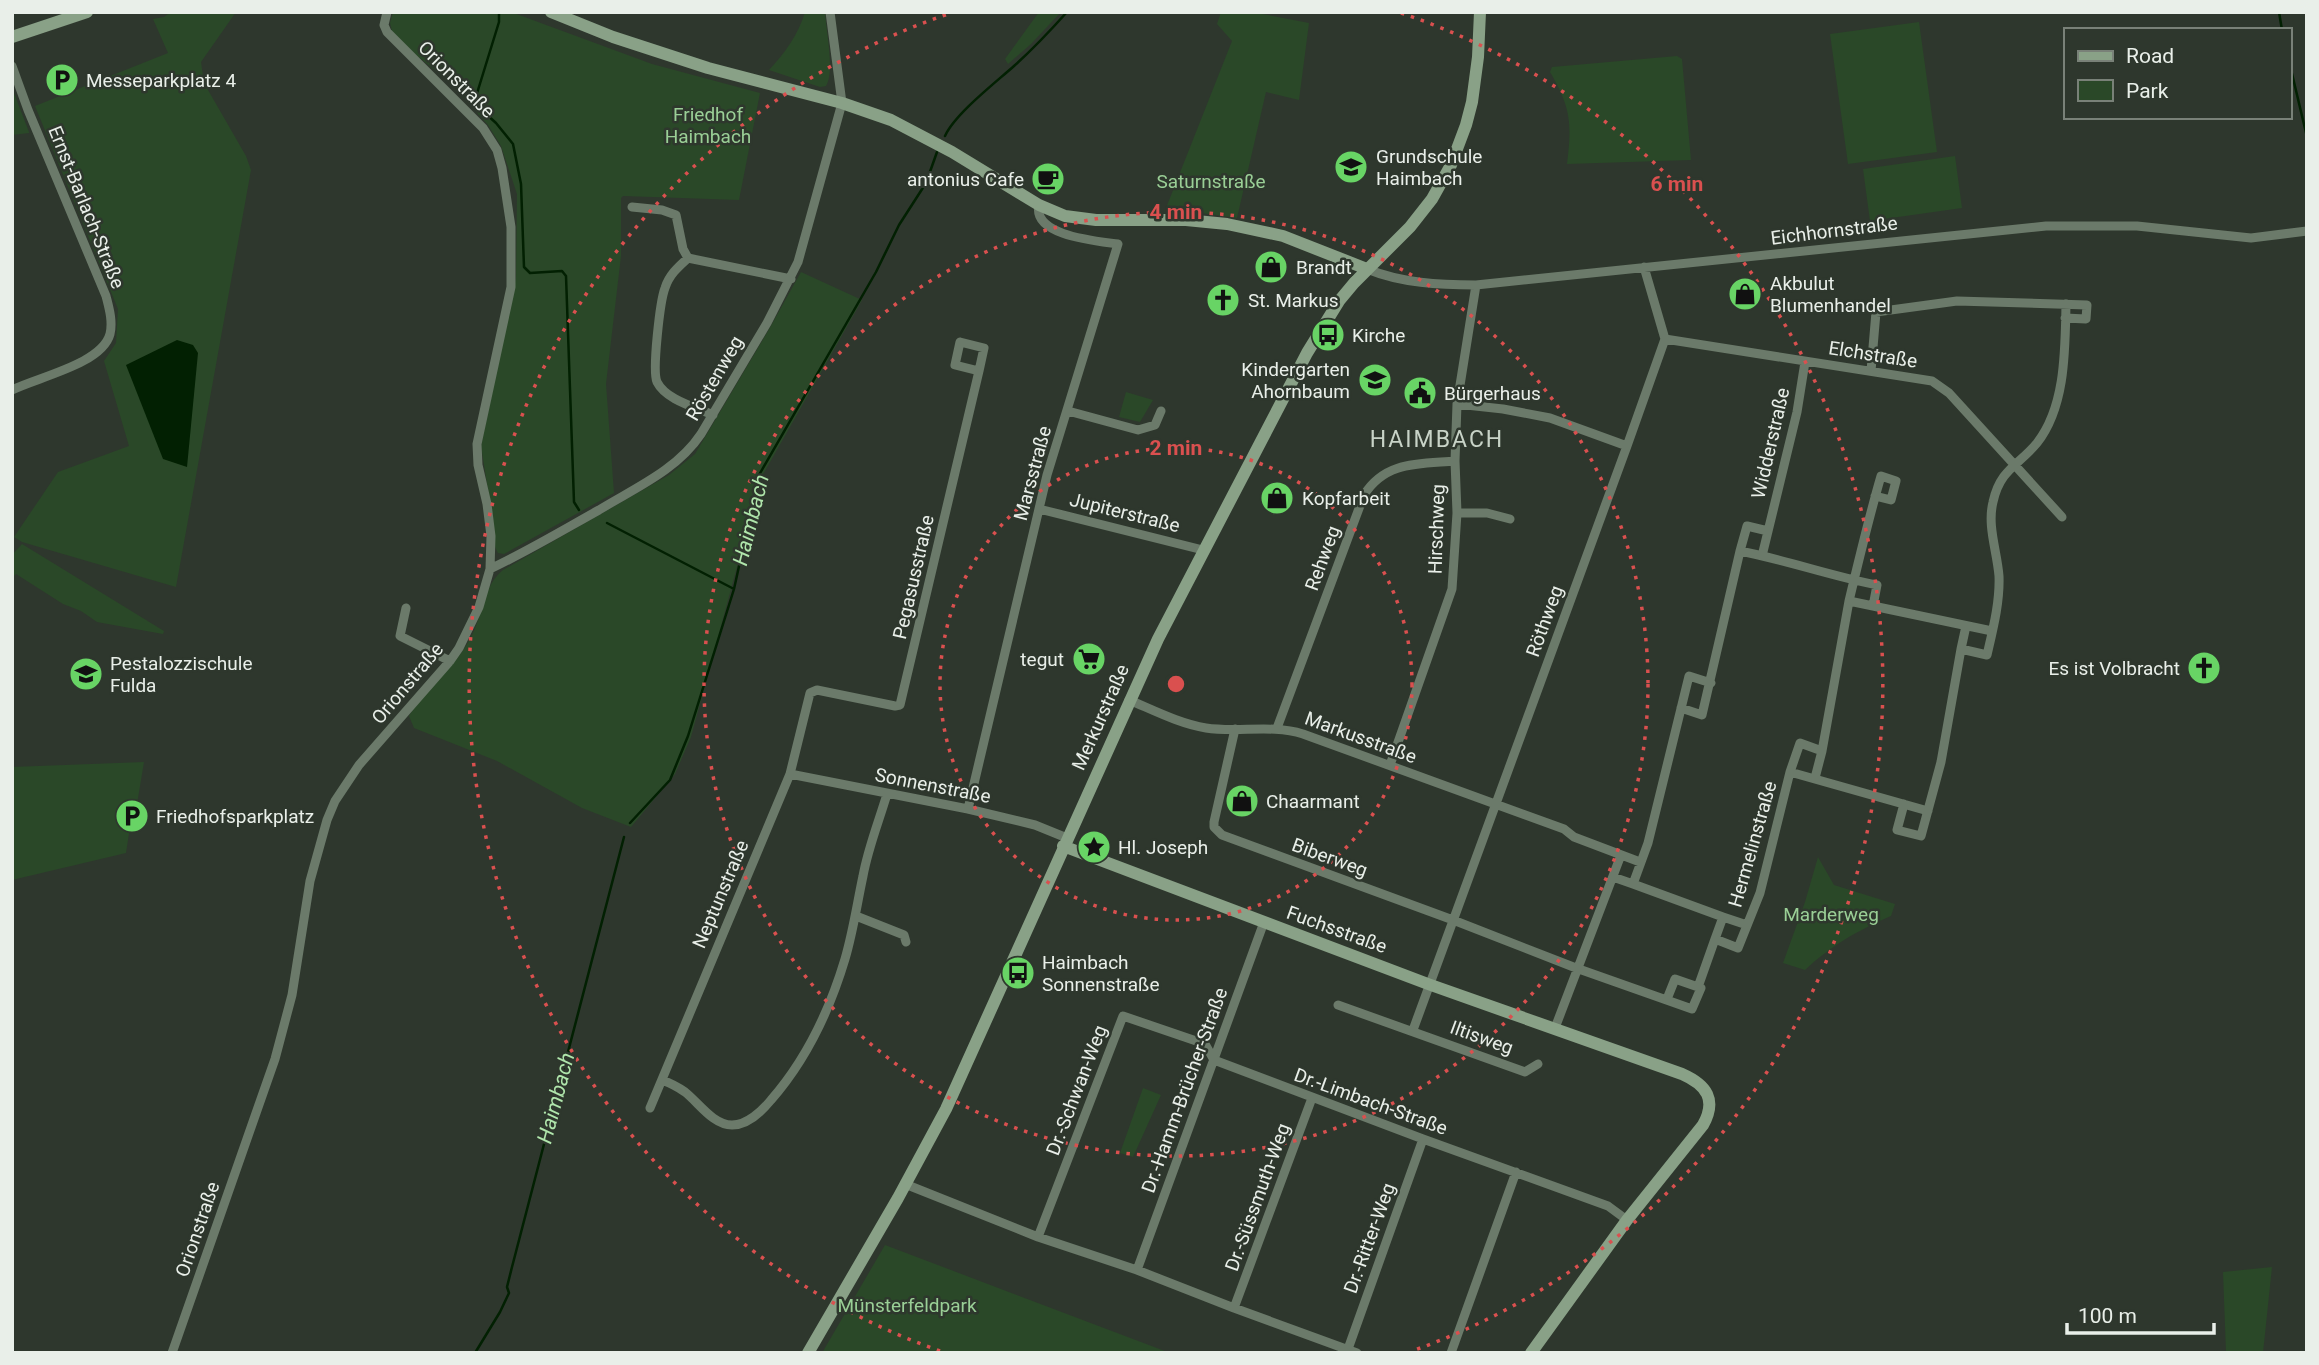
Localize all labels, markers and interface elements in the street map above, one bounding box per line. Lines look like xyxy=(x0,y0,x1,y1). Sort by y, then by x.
legend xyxy=(2064,28,2291,119)
street label: Orionstraße xyxy=(413,36,500,123)
text: Road xyxy=(2126,44,2174,68)
parking icon: Messeparkplatz 4 xyxy=(43,61,81,99)
place label: Messeparkplatz 4 xyxy=(86,69,236,92)
text: Park xyxy=(2126,79,2169,103)
park label: Friedhof Haimbach xyxy=(665,103,751,148)
street label: Ernst-Barlach-Straße xyxy=(43,122,130,292)
place label: Grundschule Haimbach xyxy=(1376,145,1482,190)
school or university icon: Grundschule Haimbach xyxy=(1332,148,1370,186)
cafe icon: antonius Cafe xyxy=(1029,160,1067,198)
place label: antonius Cafe xyxy=(907,168,1024,191)
park label: Saturnstraße xyxy=(1156,170,1266,193)
text: 6 min xyxy=(1651,172,1703,196)
text: 4 min xyxy=(1150,200,1202,224)
street label: Eichhornstraße xyxy=(1769,211,1899,250)
shop icon: Brandt xyxy=(1252,248,1290,286)
place label: Brandt xyxy=(1296,256,1352,279)
place label: Akbulut Blumenhandel xyxy=(1770,272,1891,317)
shop icon: Akbulut Blumenhandel xyxy=(1726,275,1764,313)
church icon: St. Markus xyxy=(1204,281,1242,319)
place label: St. Markus xyxy=(1248,289,1339,312)
bus stop icon: Kirche xyxy=(1309,316,1347,354)
place label: Kirche xyxy=(1352,324,1405,347)
street label: Röstenweg xyxy=(681,332,748,425)
street label: Elchstraße xyxy=(1827,336,1919,373)
place label: Kindergarten Ahornbaum xyxy=(1241,358,1350,403)
school or university icon: Kindergarten Ahornbaum xyxy=(1356,361,1394,399)
public building icon: Bürgerhaus xyxy=(1401,374,1439,412)
place label: Bürgerhaus xyxy=(1444,382,1541,405)
street label: Widderstraße xyxy=(1747,385,1794,501)
street label: Marsstraße xyxy=(1009,423,1056,523)
district label: HAIMBACH xyxy=(1370,426,1504,453)
text: 2 min xyxy=(1150,436,1202,460)
water label: Haimbach xyxy=(728,472,774,568)
shop icon: Kopfarbeit xyxy=(1258,479,1296,517)
street label: Hirschweg xyxy=(1423,484,1450,574)
place label: Kopfarbeit xyxy=(1302,487,1390,510)
street label: Jupiterstraße xyxy=(1067,488,1182,537)
street label: Pegasusstraße xyxy=(888,513,939,641)
street label: Rehweg xyxy=(1300,523,1345,594)
street label: Röthweg xyxy=(1521,582,1568,660)
street label: Orionstraße xyxy=(367,638,448,729)
supermarket icon: tegut xyxy=(1070,640,1108,678)
place label: tegut xyxy=(1020,648,1064,671)
church icon: Es ist Volbracht xyxy=(2185,649,2223,687)
place label: Pestalozzischule Fulda xyxy=(110,652,252,697)
school or university icon: Pestalozzischule Fulda xyxy=(67,655,105,693)
place label: Es ist Volbracht xyxy=(2049,657,2180,680)
street label: Merkurstraße xyxy=(1067,661,1134,774)
centre of rings xyxy=(1164,672,1188,696)
street label: Markusstraße xyxy=(1302,707,1420,768)
street label: Sonnenstraße xyxy=(873,763,993,808)
street label: Hermelinstraße xyxy=(1723,778,1781,910)
shop icon: Chaarmant xyxy=(1223,782,1261,820)
place label: Chaarmant xyxy=(1266,790,1360,813)
parking icon: Friedhofsparkplatz xyxy=(113,797,151,835)
place label: Friedhofsparkplatz xyxy=(156,805,314,828)
place icon: Hl. Joseph xyxy=(1075,828,1113,866)
street label: Biberweg xyxy=(1289,833,1371,882)
place label: Hl. Joseph xyxy=(1118,836,1208,859)
street label: Neptunstraße xyxy=(687,837,754,952)
street label: Fuchsstraße xyxy=(1284,901,1390,958)
park label: Marderweg xyxy=(1783,903,1879,926)
place label: Haimbach Sonnenstraße xyxy=(1042,951,1159,996)
bus stop icon: Haimbach Sonnenstraße xyxy=(999,954,1037,992)
street label: Dr.-Hamm-Brücher-Straße xyxy=(1137,984,1232,1196)
street label: Iltisweg xyxy=(1447,1015,1517,1059)
street label: Dr.-Schwan-Weg xyxy=(1041,1022,1112,1158)
water label: Haimbach xyxy=(532,1050,580,1146)
street label: Dr.-Limbach-Straße xyxy=(1291,1063,1451,1140)
street label: Dr.-Süssmuth-Weg xyxy=(1220,1120,1295,1274)
street label: Orionstraße xyxy=(170,1178,225,1280)
street label: Dr.-Ritter-Weg xyxy=(1339,1180,1400,1297)
scale bar xyxy=(2067,1292,2214,1336)
park label: Münsterfeldpark xyxy=(837,1294,977,1317)
text: 100 m xyxy=(2078,1304,2137,1328)

